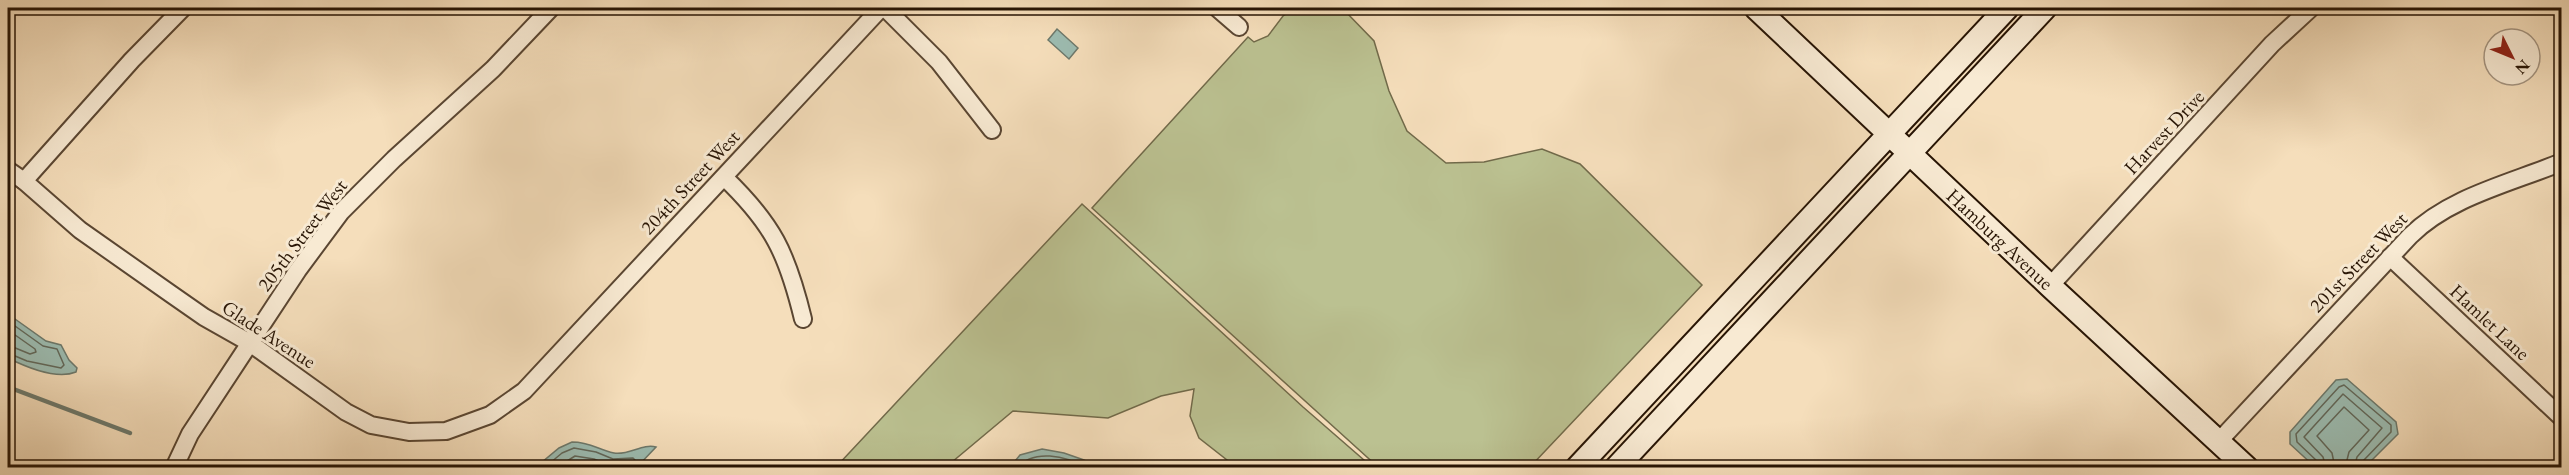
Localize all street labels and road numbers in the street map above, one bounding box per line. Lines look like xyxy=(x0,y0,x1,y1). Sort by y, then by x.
street label: Harvest Drive xyxy=(2118,84,2210,180)
street label: 204th Street West xyxy=(635,124,746,240)
street label: 205th Street West xyxy=(251,173,353,296)
street label: Hamburg Avenue xyxy=(1941,183,2059,295)
street label: 201st Street West xyxy=(2303,206,2413,318)
street label: Hamlet Lane xyxy=(2444,278,2536,366)
street label: Glade Avenue xyxy=(217,294,321,374)

